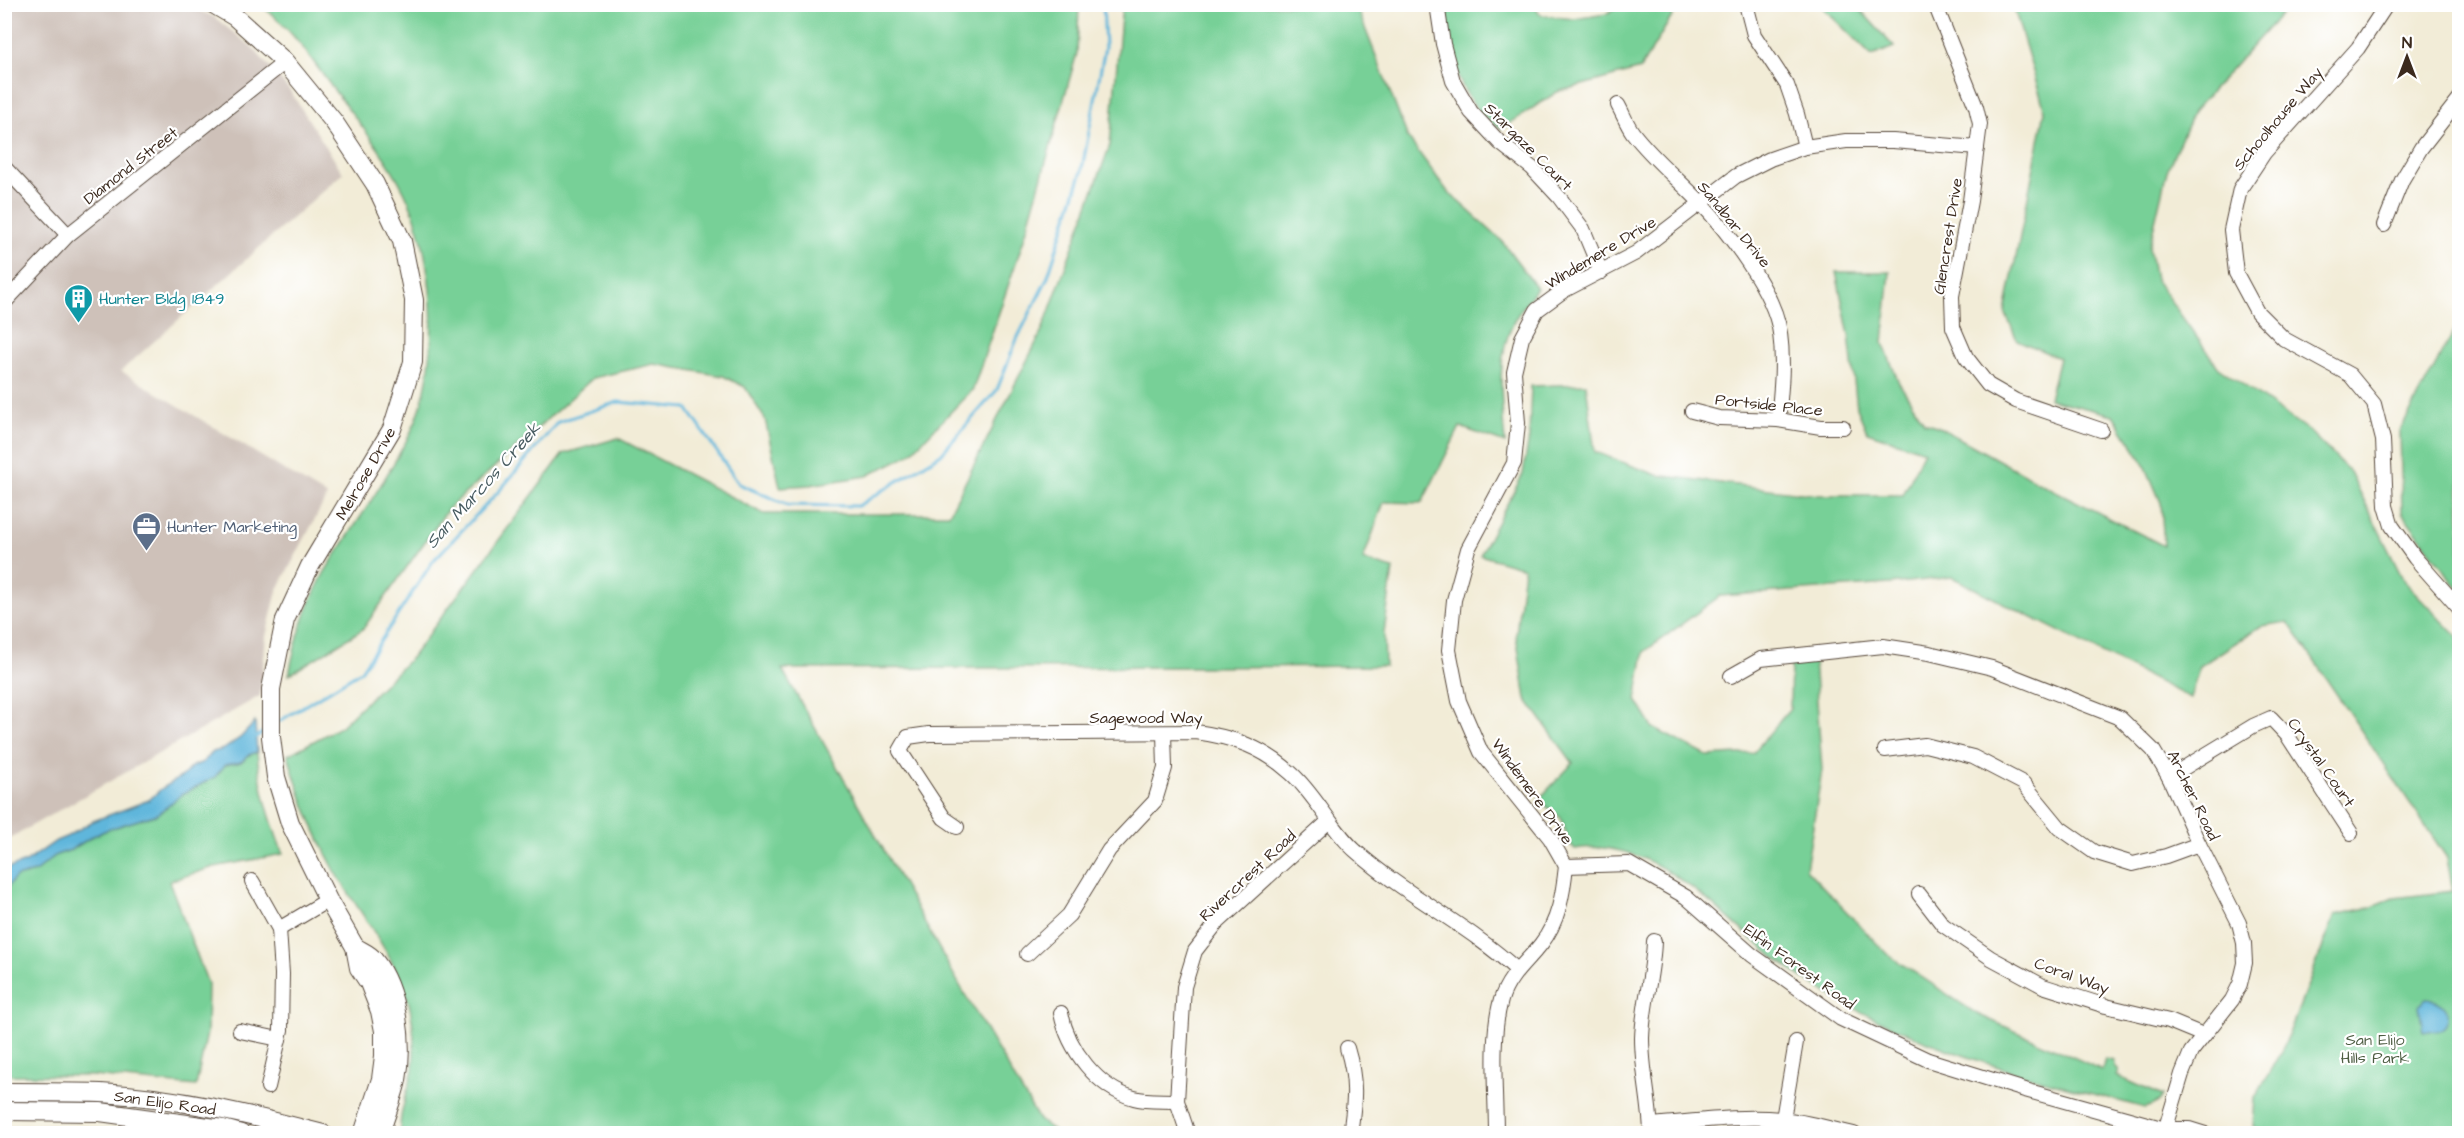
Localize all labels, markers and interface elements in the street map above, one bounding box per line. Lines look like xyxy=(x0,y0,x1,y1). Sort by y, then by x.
north arrow xyxy=(2377,27,2437,87)
text: N xyxy=(2402,32,2412,54)
street label: Schoolhouse Way xyxy=(2228,62,2329,176)
street label: Stargaze Court xyxy=(1478,98,1578,197)
street label: Diamond Street xyxy=(79,122,183,210)
street label: Glencrest Drive xyxy=(1928,176,1968,296)
street label: Sandbar Drive xyxy=(1692,177,1776,273)
street label: Windemere Drive xyxy=(1541,211,1660,295)
building icon: Hunter Bldg 1849 xyxy=(62,282,94,324)
place label: Hunter Bldg 1849 xyxy=(99,288,224,311)
street label: Portside Place xyxy=(1714,388,1824,422)
water label: San Marcos Creek xyxy=(420,416,547,554)
street label: Melrose Drive xyxy=(330,423,402,524)
office icon: Hunter Marketing xyxy=(130,510,162,552)
place label: Hunter Marketing xyxy=(167,516,297,539)
street label: Sagewood Way xyxy=(1090,707,1203,730)
street label: Crystal Court xyxy=(2281,714,2360,813)
street label: Windemere Drive xyxy=(1486,734,1578,849)
street label: Archer Road xyxy=(2162,747,2224,844)
street label: Rivercrest Road xyxy=(1195,825,1301,926)
street label: Elfin Forest Road xyxy=(1739,919,1860,1015)
street label: Coral Way xyxy=(2031,952,2112,1001)
park label: San Elijo Hills Park xyxy=(2341,1029,2409,1069)
street label: San Elijo Road xyxy=(113,1085,217,1121)

